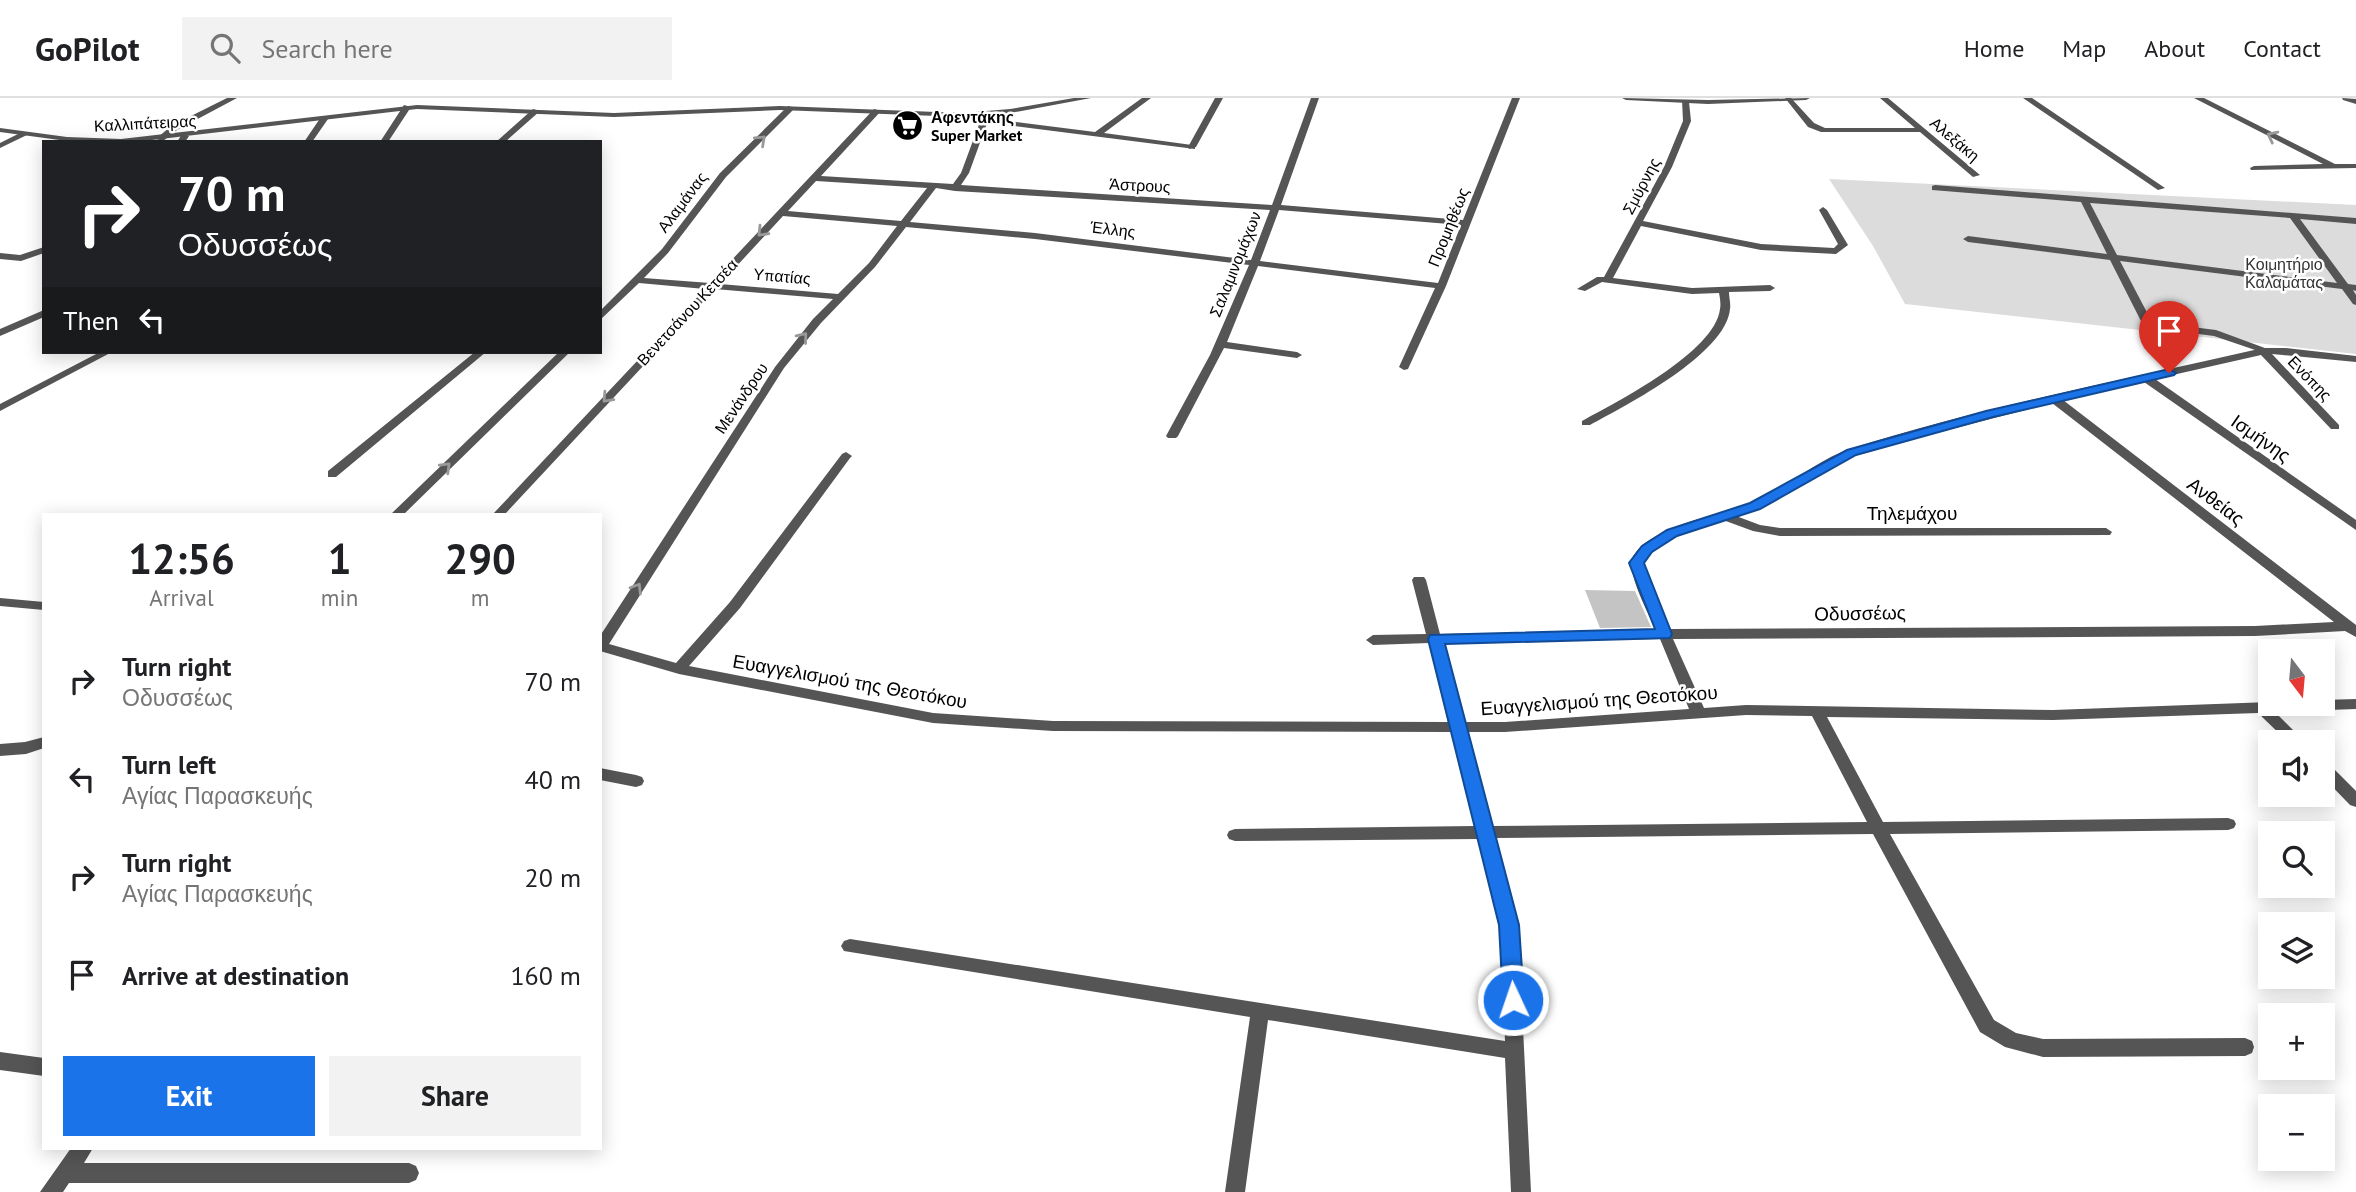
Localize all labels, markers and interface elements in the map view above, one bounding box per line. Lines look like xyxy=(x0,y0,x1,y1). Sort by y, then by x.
search box xyxy=(182,17,672,80)
text: GoPilot xyxy=(35,27,140,70)
icon: search xyxy=(206,29,244,67)
text: Search here xyxy=(262,32,393,65)
text: Home xyxy=(1964,33,2024,64)
text: Map xyxy=(2062,33,2106,64)
text: About xyxy=(2144,33,2205,64)
text: Contact xyxy=(2243,33,2321,64)
place label: Αφεντάκης Super Market xyxy=(931,107,1023,145)
supermarket icon: Αφεντάκης Super Market xyxy=(891,109,925,143)
street label: Καλλιπάτειρας xyxy=(93,110,197,136)
street label: Αλεξάκη xyxy=(1926,112,1984,166)
one-way arrow xyxy=(2267,130,2279,144)
one-way arrow xyxy=(752,135,765,148)
street label: Σμύρνης xyxy=(1618,154,1664,218)
text: 70 m xyxy=(178,161,285,225)
icon: right xyxy=(63,168,154,259)
street label: Αλαμάνας xyxy=(653,168,711,236)
street label: Άστρους xyxy=(1109,173,1171,197)
street label: Προμηθέως xyxy=(1423,184,1473,269)
street label: Σαλαμινομάχων xyxy=(1205,208,1265,320)
street label: Έλλης xyxy=(1088,216,1137,242)
text: Οδυσσέως xyxy=(178,223,332,265)
one-way arrow xyxy=(758,224,771,237)
park label: Κοιμητήριο Καλαμάτας xyxy=(2245,254,2323,292)
street label: Βενετσάνου Κετσέα xyxy=(633,255,741,369)
street label: Υπατίας xyxy=(753,264,812,288)
icon: left xyxy=(133,301,171,339)
pin xyxy=(2139,301,2199,373)
text: Then xyxy=(63,304,119,337)
icon: arrive xyxy=(2150,312,2188,350)
one-way arrow xyxy=(795,333,807,346)
street label: Ενόπης xyxy=(2284,351,2336,405)
street label: Μενάνδρου xyxy=(710,359,772,437)
one-way arrow xyxy=(603,390,615,403)
street label: Ισμήνης xyxy=(2227,409,2295,467)
one-way arrow xyxy=(438,462,451,475)
street label: Ανθείας xyxy=(2183,472,2249,530)
street label: Τηλεμάχου xyxy=(1867,501,1957,525)
text: 12:56 xyxy=(128,531,235,586)
text: 1 xyxy=(328,531,351,586)
text: 290 xyxy=(444,531,516,586)
one-way arrow xyxy=(628,582,641,595)
text: Arrival xyxy=(149,583,214,612)
text: min xyxy=(321,583,358,612)
text: m xyxy=(471,583,489,612)
street label: Οδυσσέως xyxy=(1814,600,1906,626)
north arrow xyxy=(2258,639,2334,716)
map controls xyxy=(2258,639,2335,1171)
street label: Ευαγγελισμού της Θεοτόκου xyxy=(731,649,969,713)
text: Turn right xyxy=(122,650,231,683)
icon: right xyxy=(63,662,101,700)
text: 70 m xyxy=(525,665,581,698)
street label: Ευαγγελισμού της Θεοτόκου xyxy=(1480,680,1718,720)
text: Οδυσσέως xyxy=(122,683,233,712)
button: sound xyxy=(2258,730,2335,807)
text: Turn left xyxy=(122,748,216,781)
icon: left xyxy=(63,760,101,798)
text: 40 m xyxy=(525,763,581,796)
text: Αγίας Παρασκευής xyxy=(122,781,313,810)
button: search xyxy=(2258,821,2335,898)
text: Turn right xyxy=(122,846,231,879)
icon: right xyxy=(63,858,101,896)
text: 20 m xyxy=(525,861,581,894)
text: Αγίας Παρασκευής xyxy=(122,879,313,908)
button: layers xyxy=(2258,912,2335,989)
icon: arrive xyxy=(63,956,101,994)
text: Arrive at destination xyxy=(122,959,349,992)
text: 160 m xyxy=(510,959,581,992)
position arrow xyxy=(1476,963,1550,1037)
button: + xyxy=(2258,1003,2335,1080)
button: Exit xyxy=(63,1056,315,1136)
button: Share xyxy=(329,1056,581,1136)
button: − xyxy=(2258,1094,2335,1171)

